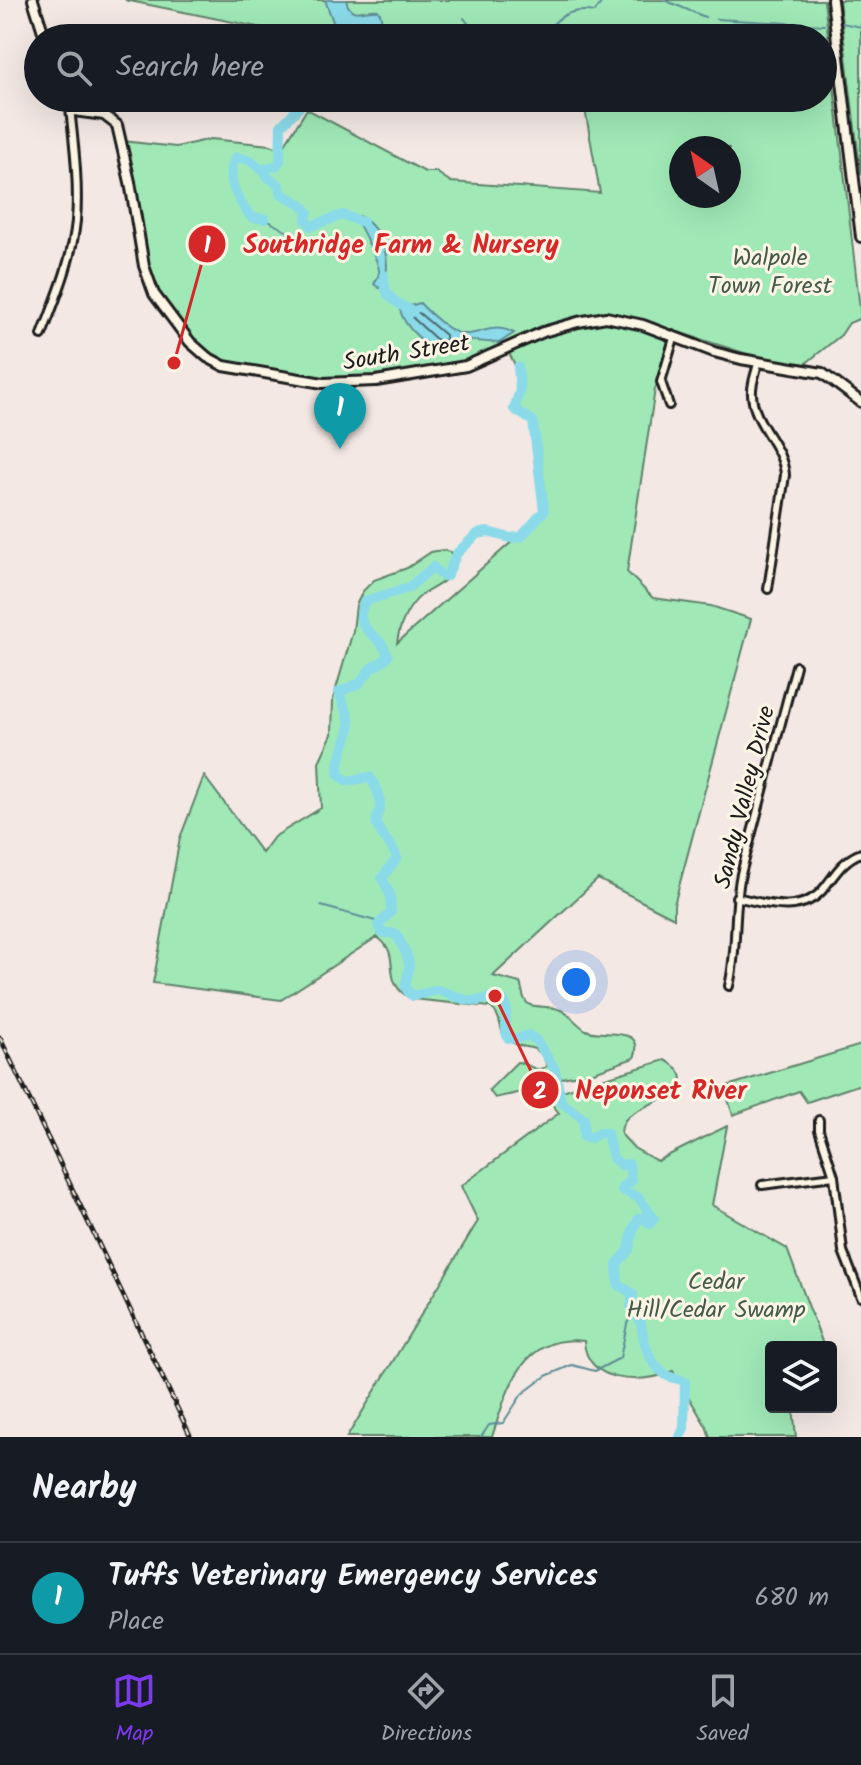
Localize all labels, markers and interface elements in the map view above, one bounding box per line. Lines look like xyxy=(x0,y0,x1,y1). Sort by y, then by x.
search box xyxy=(24,24,837,112)
text: Search here xyxy=(116,44,264,92)
icon: search xyxy=(52,46,96,90)
north arrow xyxy=(669,136,741,208)
callout: Southridge Farm & Nursery xyxy=(187,219,574,269)
text: Southridge Farm & Nursery xyxy=(243,225,559,267)
text: 1 xyxy=(203,227,211,266)
park label: Walpole Town Forest xyxy=(708,239,833,306)
street label: South Street xyxy=(340,324,473,383)
pin: 1 xyxy=(314,383,366,449)
street label: Sandy Valley Drive xyxy=(704,702,787,893)
your location xyxy=(556,962,596,1002)
callout: Neponset River xyxy=(520,1065,763,1115)
text: Neponset River xyxy=(575,1071,748,1113)
text: 2 xyxy=(533,1073,547,1112)
park label: Cedar Hill/Cedar Swamp xyxy=(627,1263,806,1330)
map controls xyxy=(765,1341,837,1413)
button: layers xyxy=(765,1341,837,1413)
text: Nearby xyxy=(32,1462,137,1516)
text: Tuffs Veterinary Emergency Services xyxy=(108,1553,598,1601)
text: 1 xyxy=(54,1577,62,1619)
text: 680 m xyxy=(755,1577,829,1619)
text: Place xyxy=(108,1601,164,1643)
tab: Map xyxy=(112,1669,156,1752)
tab: Directions xyxy=(381,1669,472,1752)
tab: Saved xyxy=(697,1669,749,1752)

